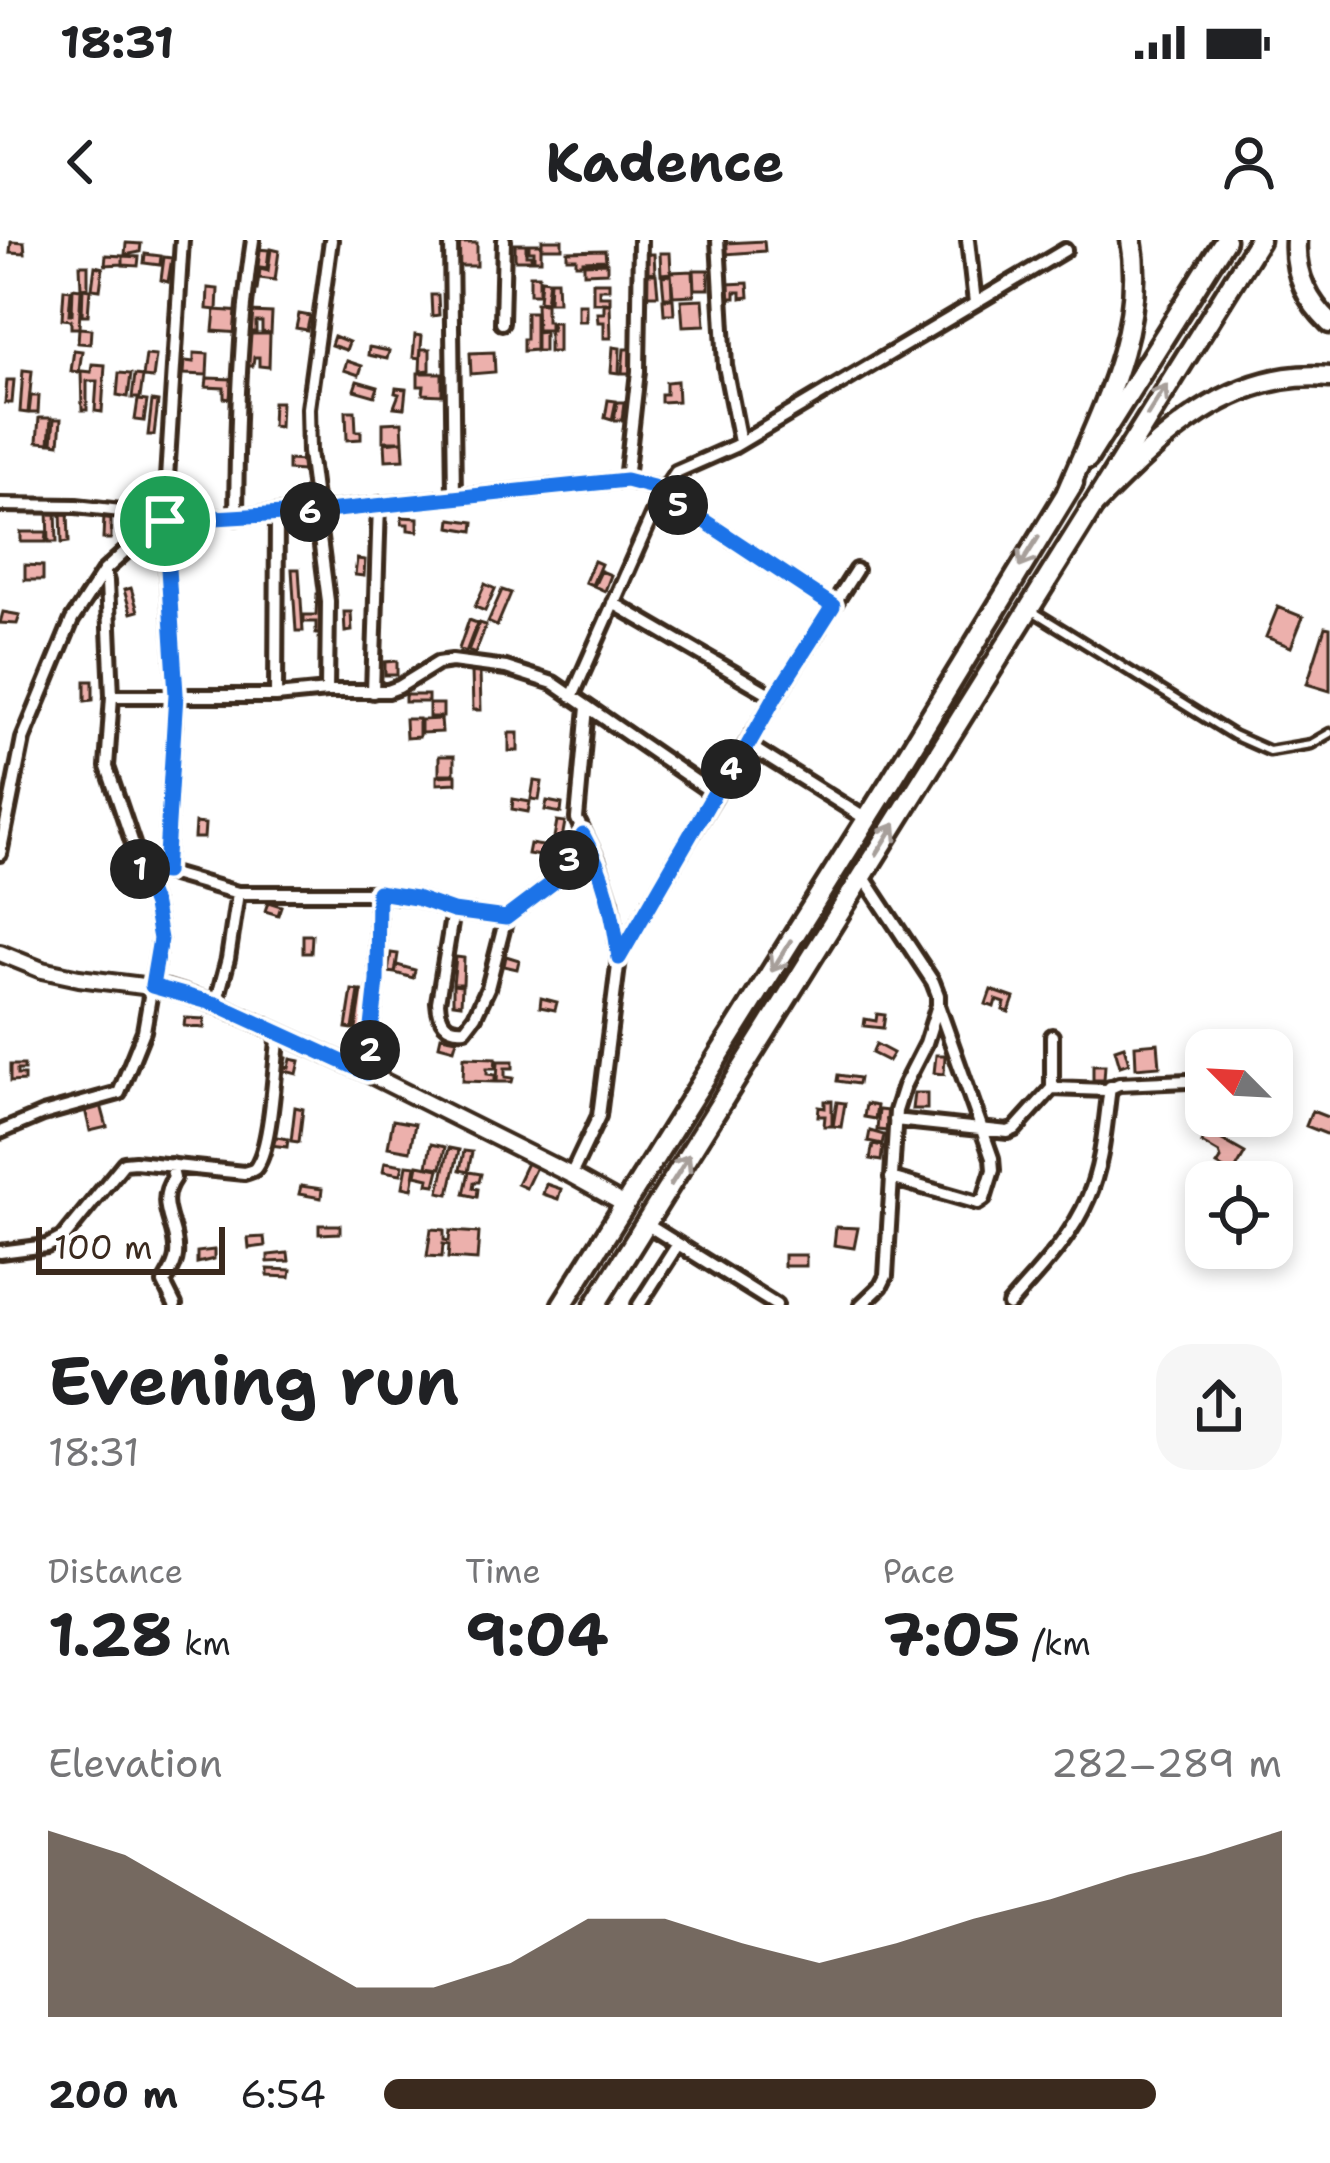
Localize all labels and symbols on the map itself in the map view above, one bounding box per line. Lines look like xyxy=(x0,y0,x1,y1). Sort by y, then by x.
one-way arrow xyxy=(1145,384,1170,418)
pin xyxy=(114,470,216,572)
pin: 5 xyxy=(648,475,708,535)
pin: 6 xyxy=(280,482,340,542)
one-way arrow xyxy=(1017,535,1041,569)
pin: 4 xyxy=(701,739,761,799)
one-way arrow xyxy=(874,823,898,857)
pin: 3 xyxy=(539,830,599,890)
pin: 1 xyxy=(110,839,170,899)
one-way arrow xyxy=(768,938,793,972)
pin: 2 xyxy=(340,1020,400,1080)
north arrow xyxy=(1185,1029,1293,1137)
one-way arrow xyxy=(668,1154,692,1188)
scale bar xyxy=(36,1221,225,1274)

